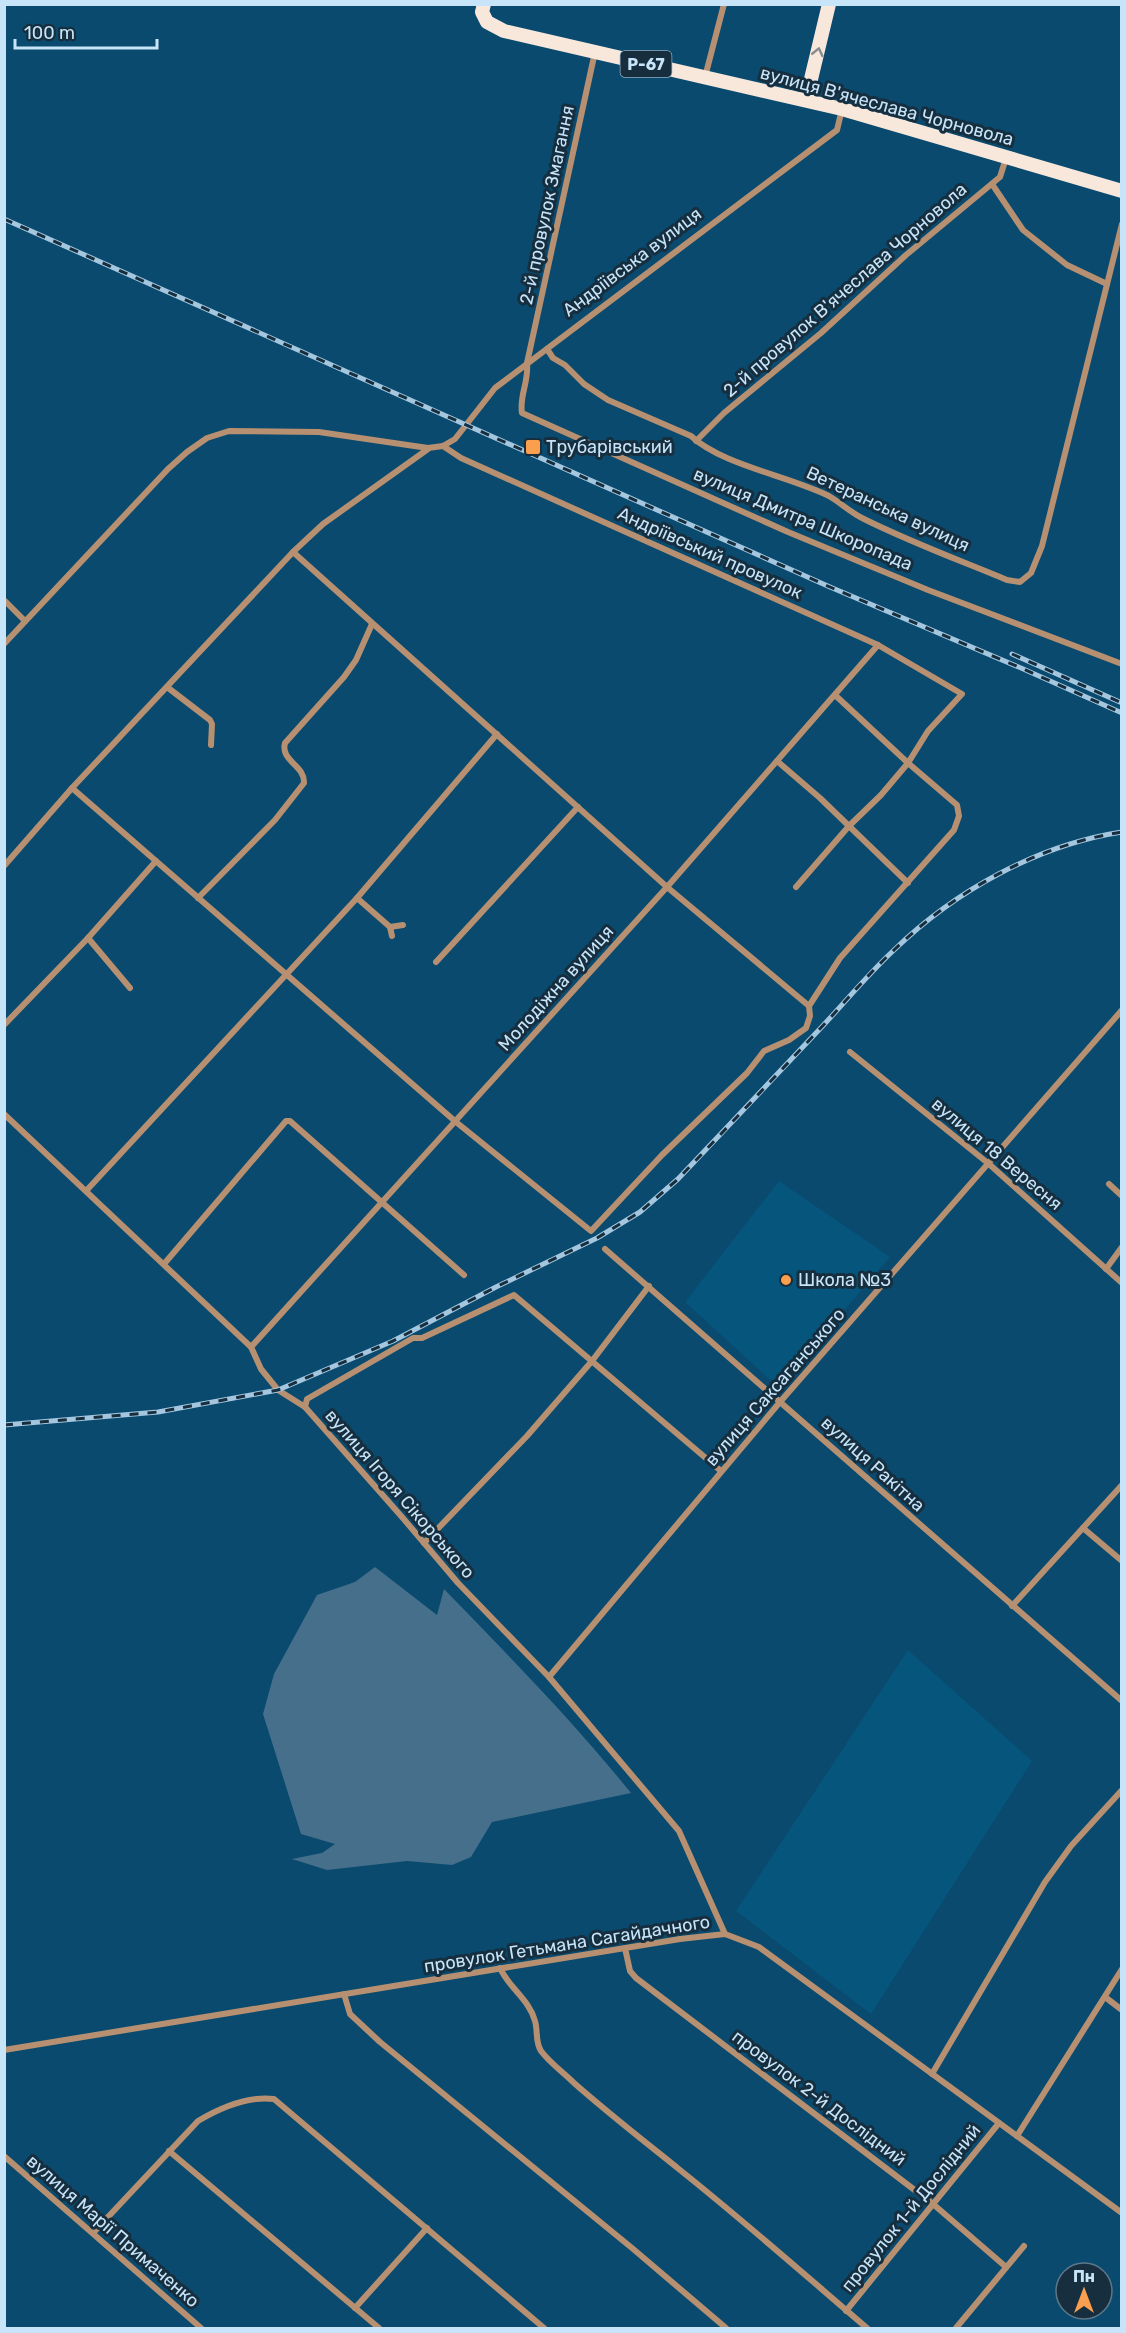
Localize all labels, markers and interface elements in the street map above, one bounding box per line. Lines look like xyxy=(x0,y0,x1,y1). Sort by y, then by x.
scale bar xyxy=(15,12,158,50)
text: 100 m xyxy=(24,22,75,44)
one-way arrow xyxy=(810,47,823,57)
road number: Р-67 xyxy=(620,51,672,77)
street label: вулиця В'ячеслава Чорновола xyxy=(758,62,1016,150)
street label: 2-й провулок Змагання xyxy=(515,103,579,307)
street label: 2-й провулок В'ячеслава Чорновола xyxy=(719,178,971,402)
street label: Андріївська вулиця xyxy=(558,203,706,321)
place label: Трубарівський xyxy=(546,436,673,458)
marker: Трубарівський xyxy=(524,438,542,456)
street label: Ветеранська вулиця xyxy=(803,461,973,557)
street label: вулиця Дмитра Шкоропада xyxy=(690,463,916,575)
street label: Андріївський провулок xyxy=(614,502,806,604)
street label: Молодіжна вулиця xyxy=(494,921,618,1055)
street label: вулиця 18 Вересня xyxy=(927,1093,1067,1215)
place label: Школа №3 xyxy=(798,1269,891,1291)
marker: Школа №3 xyxy=(779,1273,793,1287)
street label: вулиця Саксаганського xyxy=(700,1303,850,1471)
street label: вулиця Ігоря Сікорського xyxy=(321,1405,479,1583)
street label: вулиця Ракітна xyxy=(817,1412,929,1516)
street label: провулок Гетьмана Сагайдачного xyxy=(422,1911,712,1977)
street label: провулок 2-й Дослідний xyxy=(728,2026,910,2170)
street label: провулок 1-й Дослідний xyxy=(837,2120,985,2296)
street label: вулиця Марії Примаченко xyxy=(22,2150,204,2312)
north arrow xyxy=(1054,2261,1114,2321)
text: Пн xyxy=(1073,2267,1095,2286)

